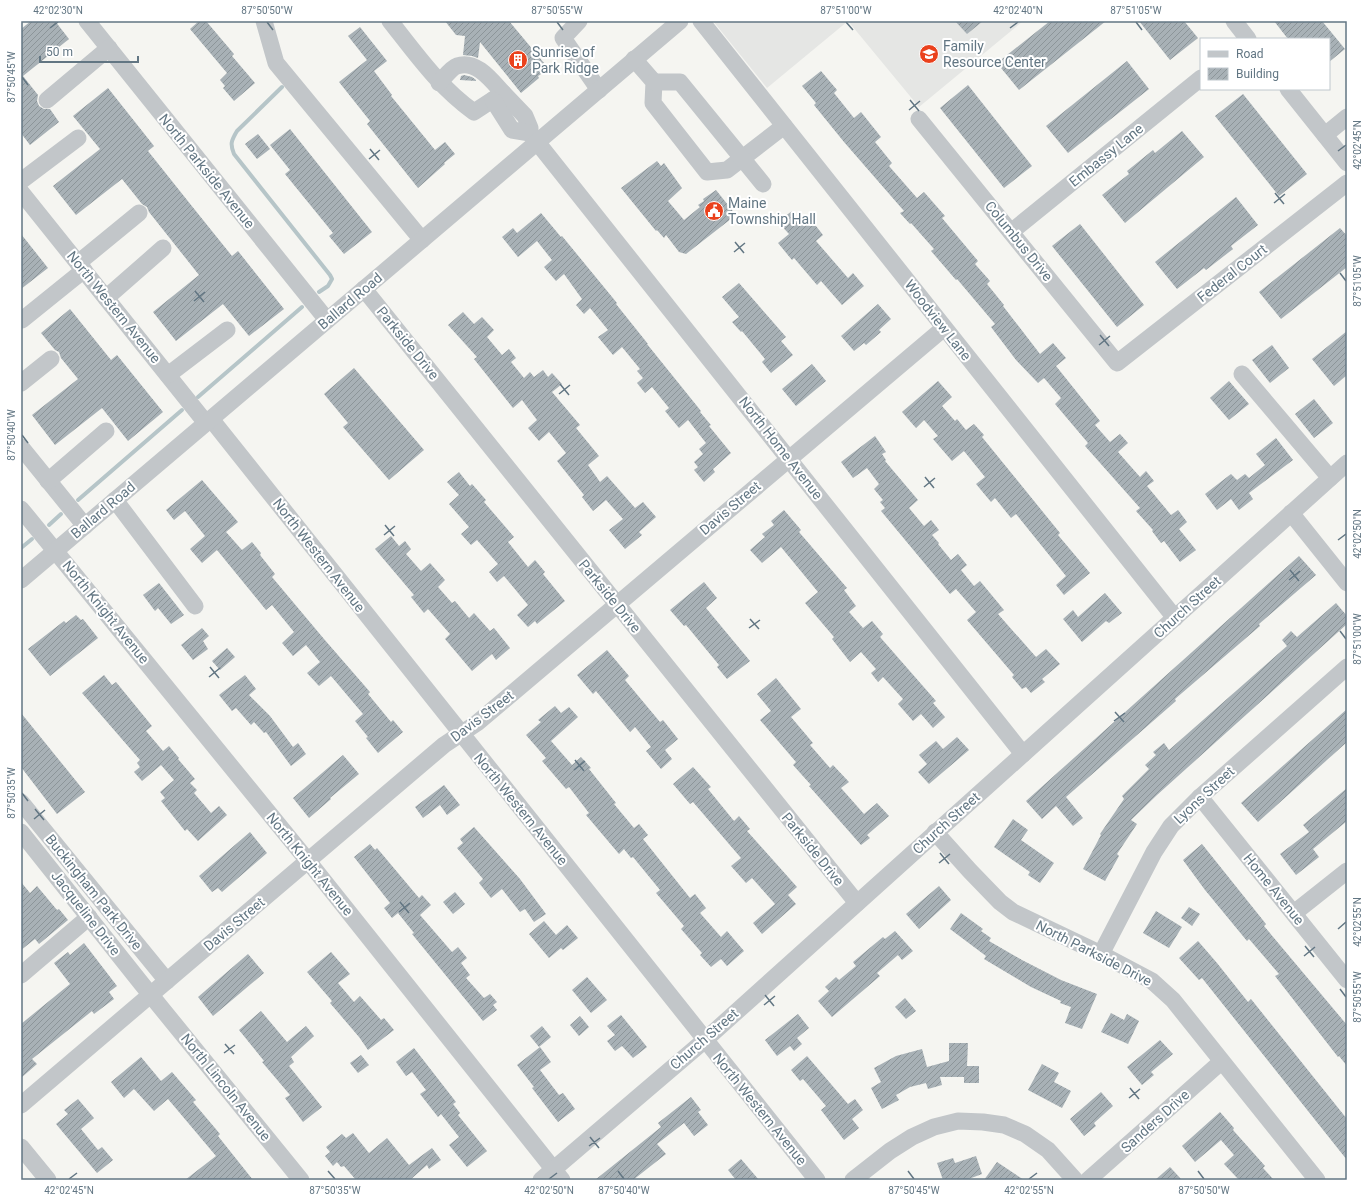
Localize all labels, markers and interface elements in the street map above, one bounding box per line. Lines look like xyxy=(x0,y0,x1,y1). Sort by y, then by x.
text: 42°02'30"N xyxy=(33,5,83,16)
text: 87°50'50"W xyxy=(241,5,293,16)
text: 87°50'55"W xyxy=(531,5,583,16)
text: 87°51'00"W xyxy=(820,5,872,16)
text: 42°02'40"N xyxy=(993,5,1043,16)
text: 87°51'05"W xyxy=(1110,5,1162,16)
scale bar xyxy=(40,38,138,64)
place label: Family Resource Center xyxy=(943,38,1046,70)
legend xyxy=(1200,38,1330,90)
school or university icon: Family Resource Center xyxy=(918,43,940,65)
place label: Sunrise of Park Ridge xyxy=(532,44,599,76)
text: 50 m xyxy=(46,45,73,59)
text: Road xyxy=(1236,47,1264,61)
building icon: Sunrise of Park Ridge xyxy=(507,49,529,71)
text: 87°50'45"W xyxy=(6,51,17,103)
text: Building xyxy=(1236,67,1279,81)
street label: North Parkside Avenue xyxy=(156,111,258,231)
street label: Embassy Lane xyxy=(1066,120,1146,190)
text: 42°02'45"N xyxy=(1352,120,1363,170)
place label: Maine Township Hall xyxy=(728,195,816,227)
street label: Columbus Drive xyxy=(982,198,1056,284)
public building icon: Maine Township Hall xyxy=(703,200,725,222)
street label: Federal Court xyxy=(1194,241,1270,305)
street label: North Western Avenue xyxy=(64,248,164,366)
text: 87°51'05"W xyxy=(1352,255,1363,307)
street label: Ballard Road xyxy=(315,270,385,332)
street label: Woodview Lane xyxy=(902,276,974,364)
street label: Parkside Drive xyxy=(374,303,442,383)
street label: North Home Avenue xyxy=(736,394,826,502)
text: 87°50'40"W xyxy=(6,409,17,461)
street label: Davis Street xyxy=(696,478,764,538)
street label: Ballard Road xyxy=(68,479,138,541)
street label: North Western Avenue xyxy=(270,495,368,615)
text: 42°02'50"N xyxy=(1352,509,1363,559)
street label: Parkside Drive xyxy=(576,556,644,636)
street label: North Knight Avenue xyxy=(60,557,152,667)
street label: Church Street xyxy=(1150,572,1224,641)
text: 87°51'00"W xyxy=(1352,613,1363,665)
street label: Davis Street xyxy=(447,687,517,745)
street label: North Western Avenue xyxy=(471,750,571,868)
street label: Lyons Street xyxy=(1171,763,1238,827)
text: 87°50'35"W xyxy=(6,767,17,819)
street label: Church Street xyxy=(909,788,983,857)
street label: North Knight Avenue xyxy=(264,809,356,919)
street label: Parkside Drive xyxy=(779,809,847,889)
street label: Buckingham Park Drive xyxy=(42,831,146,953)
street label: Home Avenue xyxy=(1240,850,1308,928)
street label: Jacqueline Drive xyxy=(48,868,124,958)
street label: Davis Street xyxy=(200,894,268,954)
text: 42°02'55"N xyxy=(1352,897,1363,947)
street label: North Parkside Drive xyxy=(1033,917,1155,989)
text: 87°50'55"W xyxy=(1352,971,1363,1023)
street label: Church Street xyxy=(667,1005,741,1073)
street label: North Lincoln Avenue xyxy=(178,1030,274,1144)
street label: North Western Avenue xyxy=(710,1050,810,1168)
street label: Sanders Drive xyxy=(1118,1086,1192,1156)
text: 42°02'45"N xyxy=(44,1185,94,1196)
text: 87°50'35"W xyxy=(309,1185,361,1196)
text: 42°02'50"N xyxy=(524,1185,574,1196)
text: 87°50'40"W xyxy=(598,1185,650,1196)
text: 87°50'45"W xyxy=(888,1185,940,1196)
text: 42°02'55"N xyxy=(1004,1185,1054,1196)
text: 87°50'50"W xyxy=(1178,1185,1230,1196)

